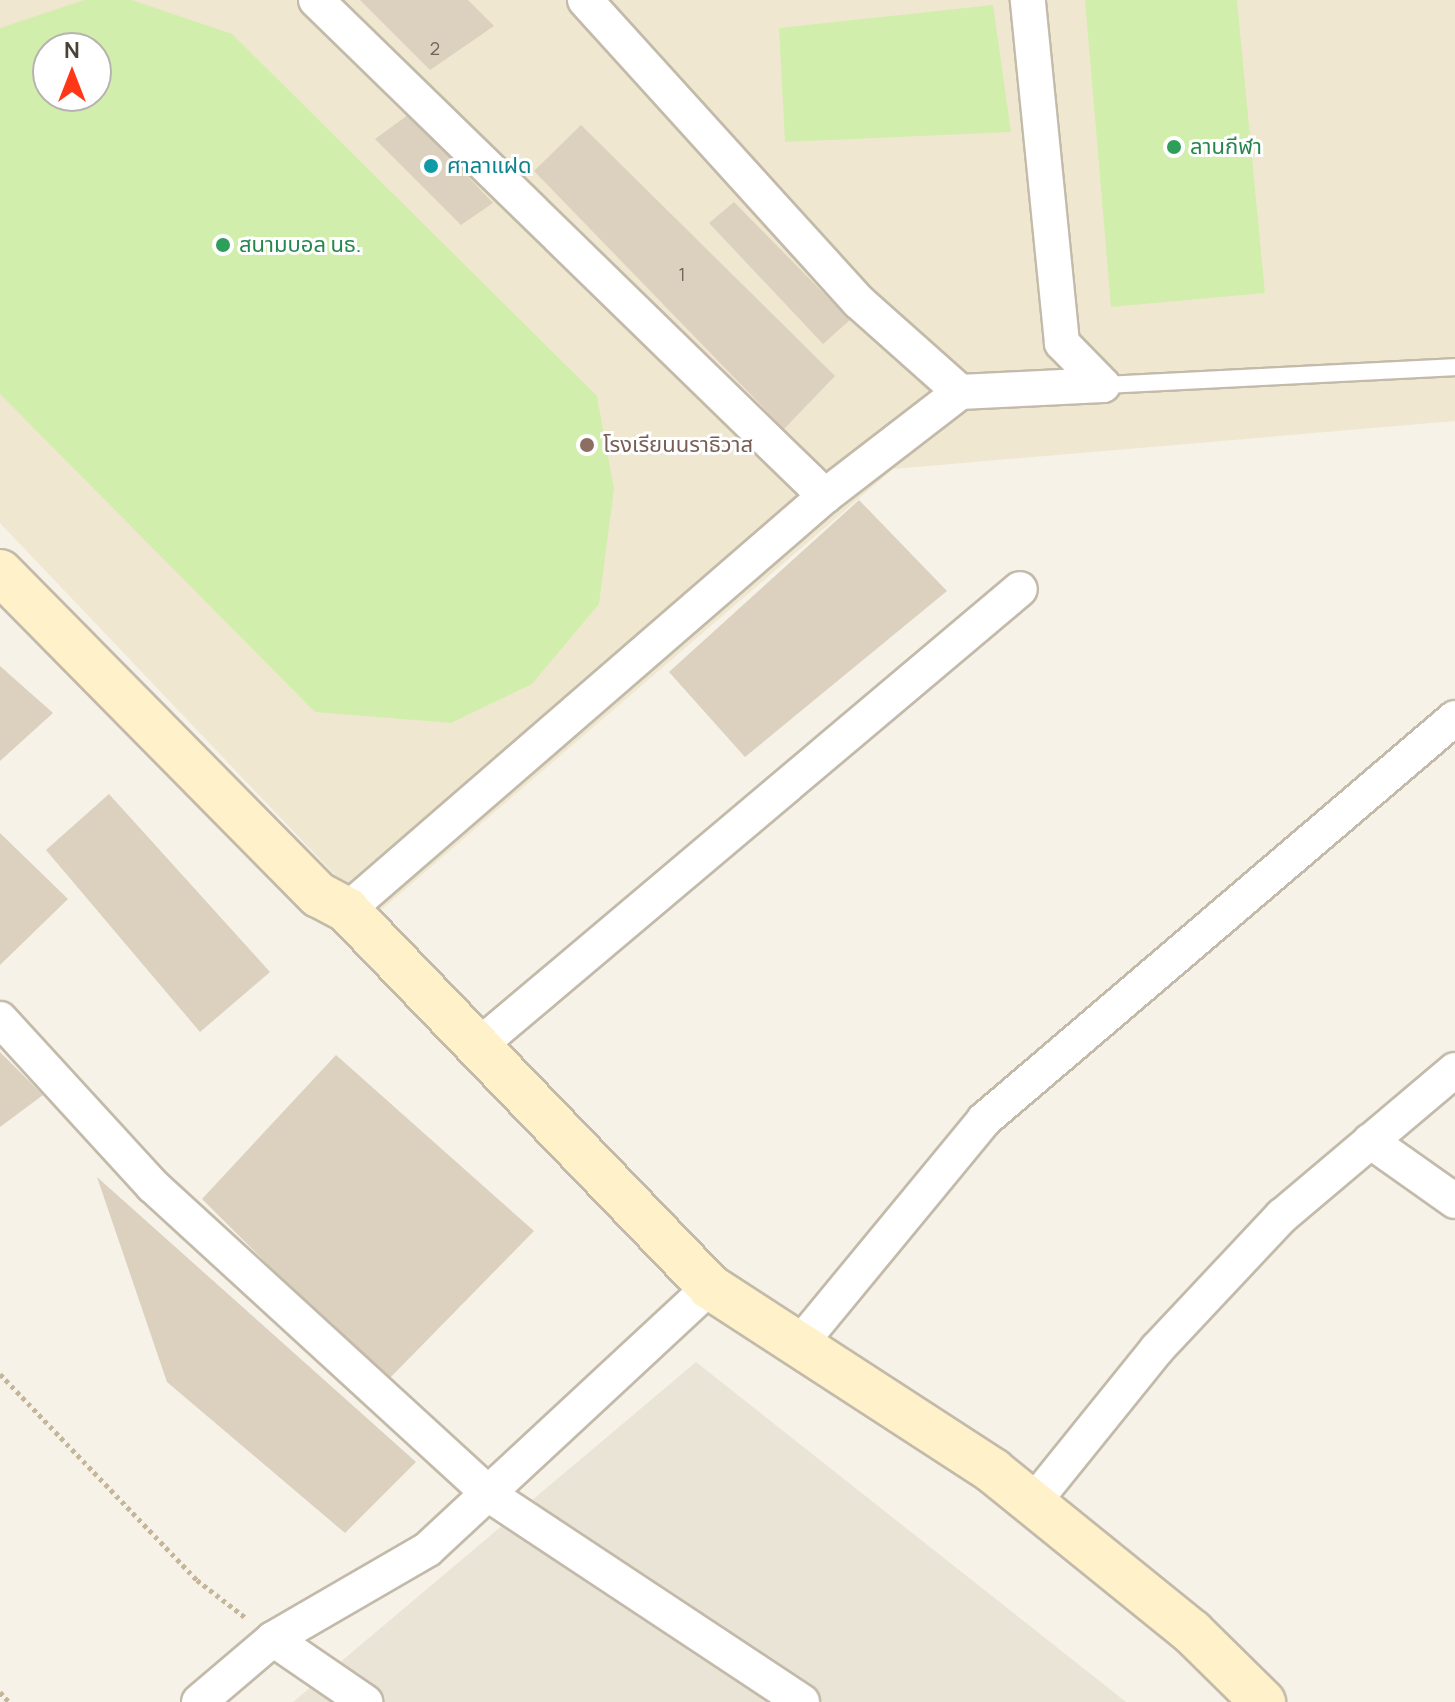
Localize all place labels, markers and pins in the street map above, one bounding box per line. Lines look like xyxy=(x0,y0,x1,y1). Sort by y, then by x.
place label: ลานกีฬา xyxy=(1190,134,1262,160)
marker: ลานกีฬา xyxy=(1165,138,1183,156)
place label: ศาลาแฝด xyxy=(447,153,532,179)
marker: ศาลาแฝด xyxy=(422,157,440,175)
place label: สนามบอล นธ. xyxy=(239,232,361,258)
marker: สนามบอล นธ. xyxy=(214,236,232,254)
place label: โรงเรียนนราธิวาส xyxy=(603,432,753,458)
marker: โรงเรียนนราธิวาส xyxy=(578,436,596,454)

